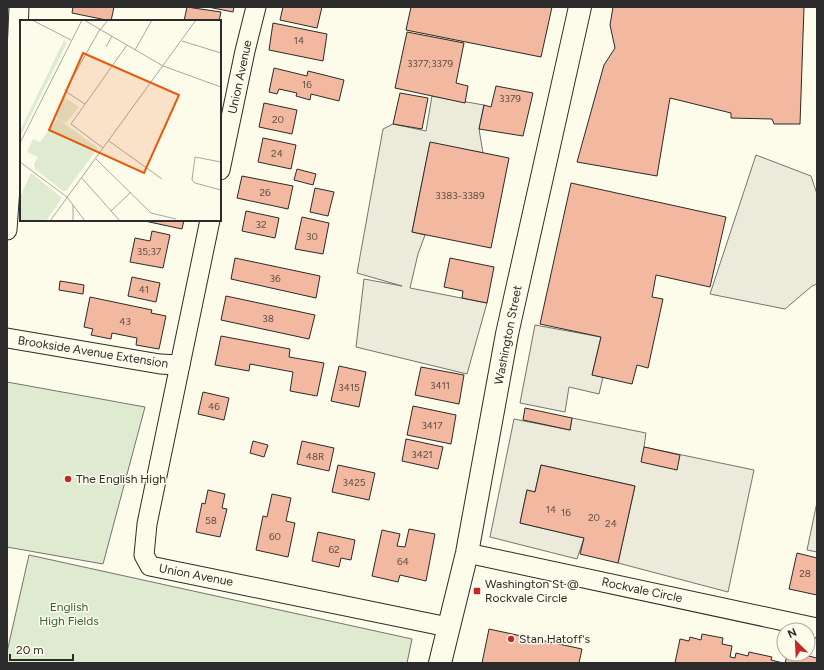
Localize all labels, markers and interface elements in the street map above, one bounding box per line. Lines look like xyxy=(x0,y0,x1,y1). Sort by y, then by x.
inset map xyxy=(20,20,221,221)
house number: 14 xyxy=(294,34,304,47)
street label: Union Avenue xyxy=(225,38,255,115)
house number: 3377;3379 xyxy=(407,57,453,70)
house number: 16 xyxy=(302,78,312,91)
house number: 3379 xyxy=(499,92,521,105)
house number: 20 xyxy=(272,113,284,126)
house number: 24 xyxy=(271,147,283,160)
house number: 26 xyxy=(259,186,271,199)
house number: 3383-3389 xyxy=(435,189,485,202)
house number: 32 xyxy=(255,218,267,231)
house number: 30 xyxy=(306,230,318,243)
house number: 35;37 xyxy=(137,245,162,258)
house number: 36 xyxy=(269,272,281,285)
house number: 41 xyxy=(139,283,149,296)
street label: Washington Street xyxy=(492,284,525,386)
house number: 38 xyxy=(262,312,274,325)
house number: 43 xyxy=(119,315,131,328)
street label: Brookside Avenue Extension xyxy=(17,333,170,371)
house number: 3411 xyxy=(430,379,450,392)
house number: 3415 xyxy=(338,381,360,394)
house number: 46 xyxy=(208,400,220,413)
house number: 3417 xyxy=(421,419,443,432)
house number: 3421 xyxy=(411,448,433,461)
house number: 48R xyxy=(306,450,324,463)
place label: The English High xyxy=(76,472,166,486)
marker: The English High xyxy=(63,474,73,484)
house number: 3425 xyxy=(343,476,366,489)
house number: 14 xyxy=(546,503,556,516)
house number: 16 xyxy=(561,506,571,519)
house number: 20 xyxy=(588,511,600,524)
house number: 58 xyxy=(205,514,217,527)
house number: 24 xyxy=(605,517,617,530)
house number: 60 xyxy=(269,530,281,543)
house number: 62 xyxy=(328,543,340,556)
house number: 64 xyxy=(397,555,409,568)
street label: Union Avenue xyxy=(158,561,235,589)
house number: 28 xyxy=(799,567,811,580)
street label: Rockvale Circle xyxy=(600,575,684,605)
place label: Washington St @ Rockvale Circle xyxy=(485,577,579,605)
marker: Washington St @ Rockvale Circle xyxy=(472,586,482,596)
park label: English High Fields xyxy=(39,600,99,628)
north arrow xyxy=(776,622,816,662)
text: N xyxy=(786,626,799,641)
place label: Stan Hatoff's xyxy=(519,632,591,646)
marker: Stan Hatoff's xyxy=(506,634,516,644)
scale bar xyxy=(10,636,73,662)
text: 20 m xyxy=(16,643,44,657)

